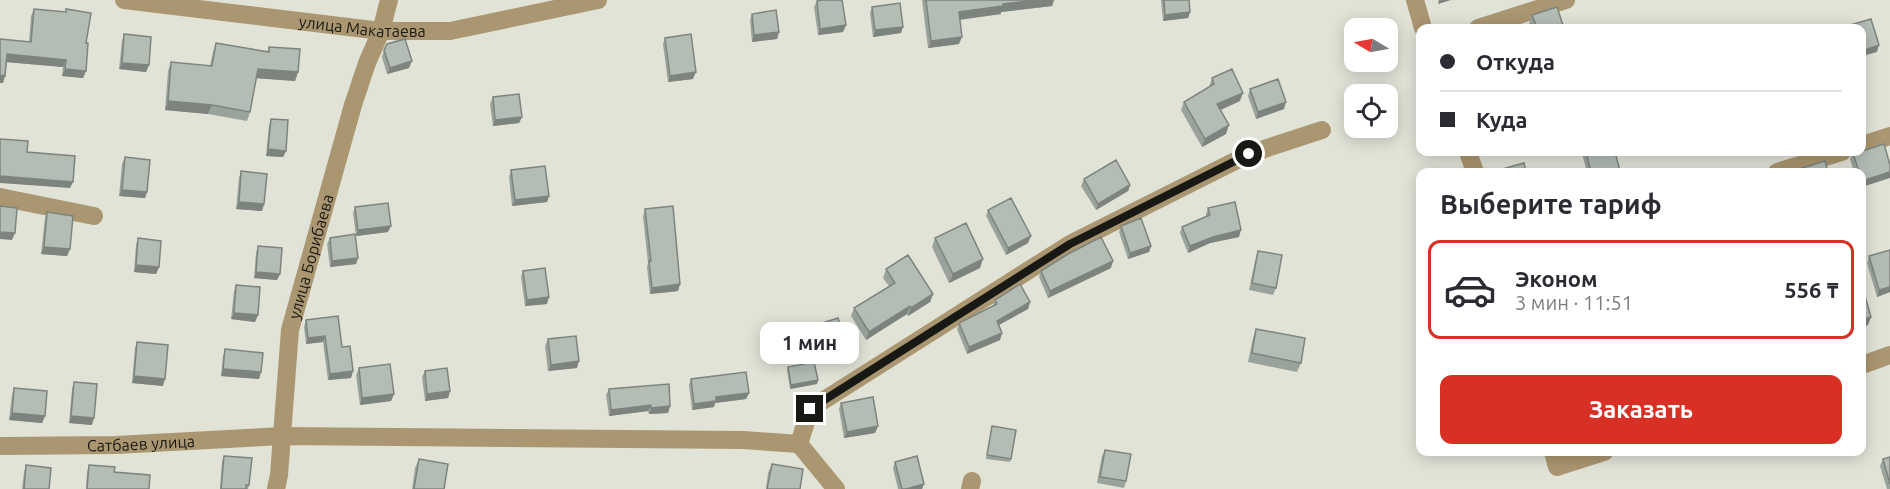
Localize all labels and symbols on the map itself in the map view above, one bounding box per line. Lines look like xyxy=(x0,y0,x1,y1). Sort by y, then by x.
street label: улица Макатаева xyxy=(298,12,426,40)
north arrow xyxy=(1344,18,1398,72)
route start xyxy=(1235,140,1262,167)
street label: улица Борибаева xyxy=(284,192,337,321)
callout: 1 мин xyxy=(760,322,860,364)
route end xyxy=(796,395,823,422)
street label: Сатбаев улица xyxy=(87,432,195,454)

